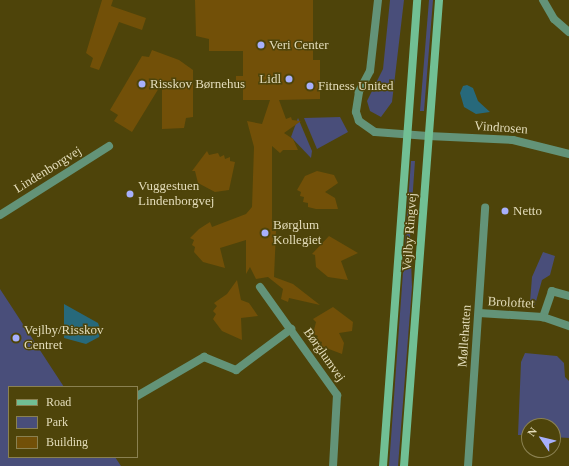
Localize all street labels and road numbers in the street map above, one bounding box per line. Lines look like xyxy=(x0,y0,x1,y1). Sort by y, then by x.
street label: Vindrosen xyxy=(474,118,528,138)
street label: Lindenborgvej xyxy=(12,143,84,197)
street label: Vejlby Ringvej xyxy=(399,192,421,272)
street label: Broloftet xyxy=(487,294,535,312)
street label: Møllehatten xyxy=(455,304,475,368)
street label: Børglumvej xyxy=(300,325,348,385)

